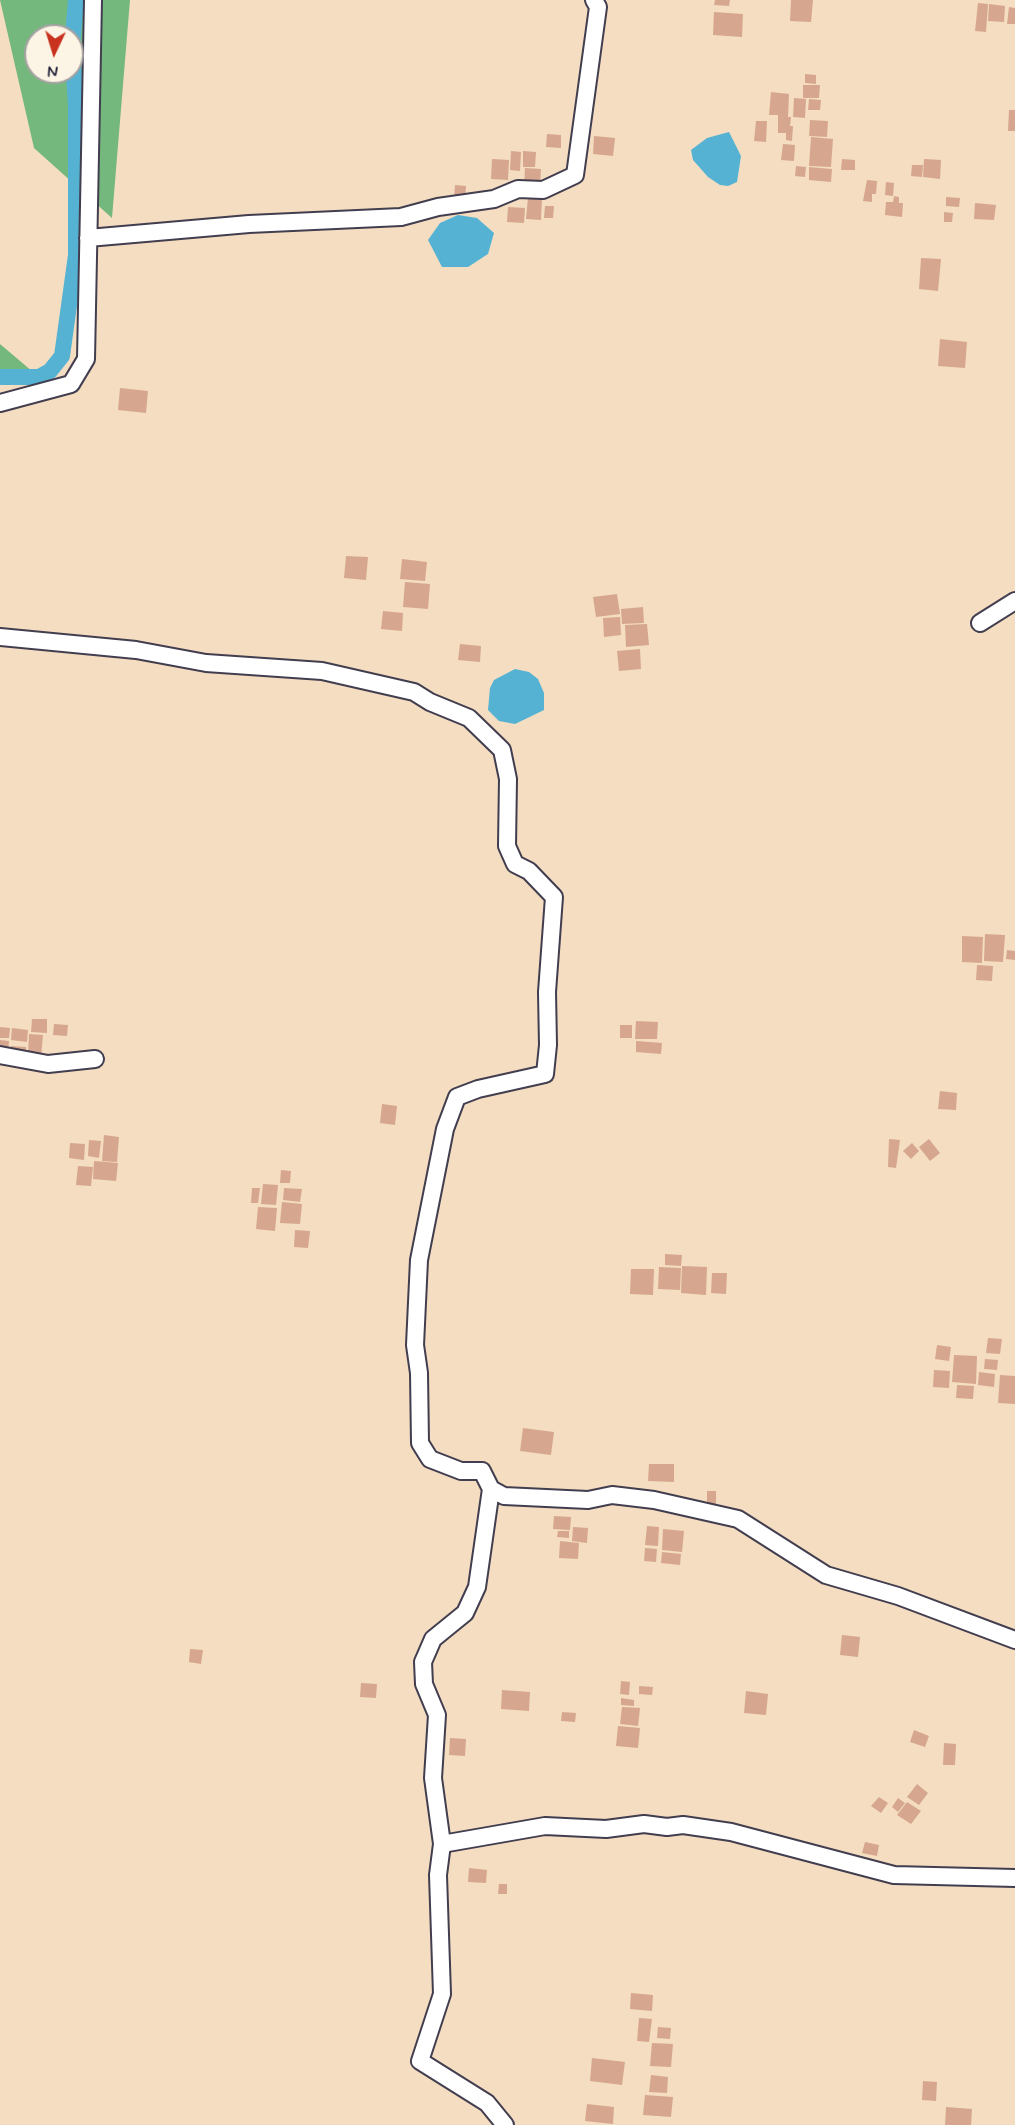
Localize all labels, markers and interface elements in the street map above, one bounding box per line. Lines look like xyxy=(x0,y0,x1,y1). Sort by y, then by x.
north arrow xyxy=(24,24,84,84)
text: N xyxy=(47,60,59,81)

